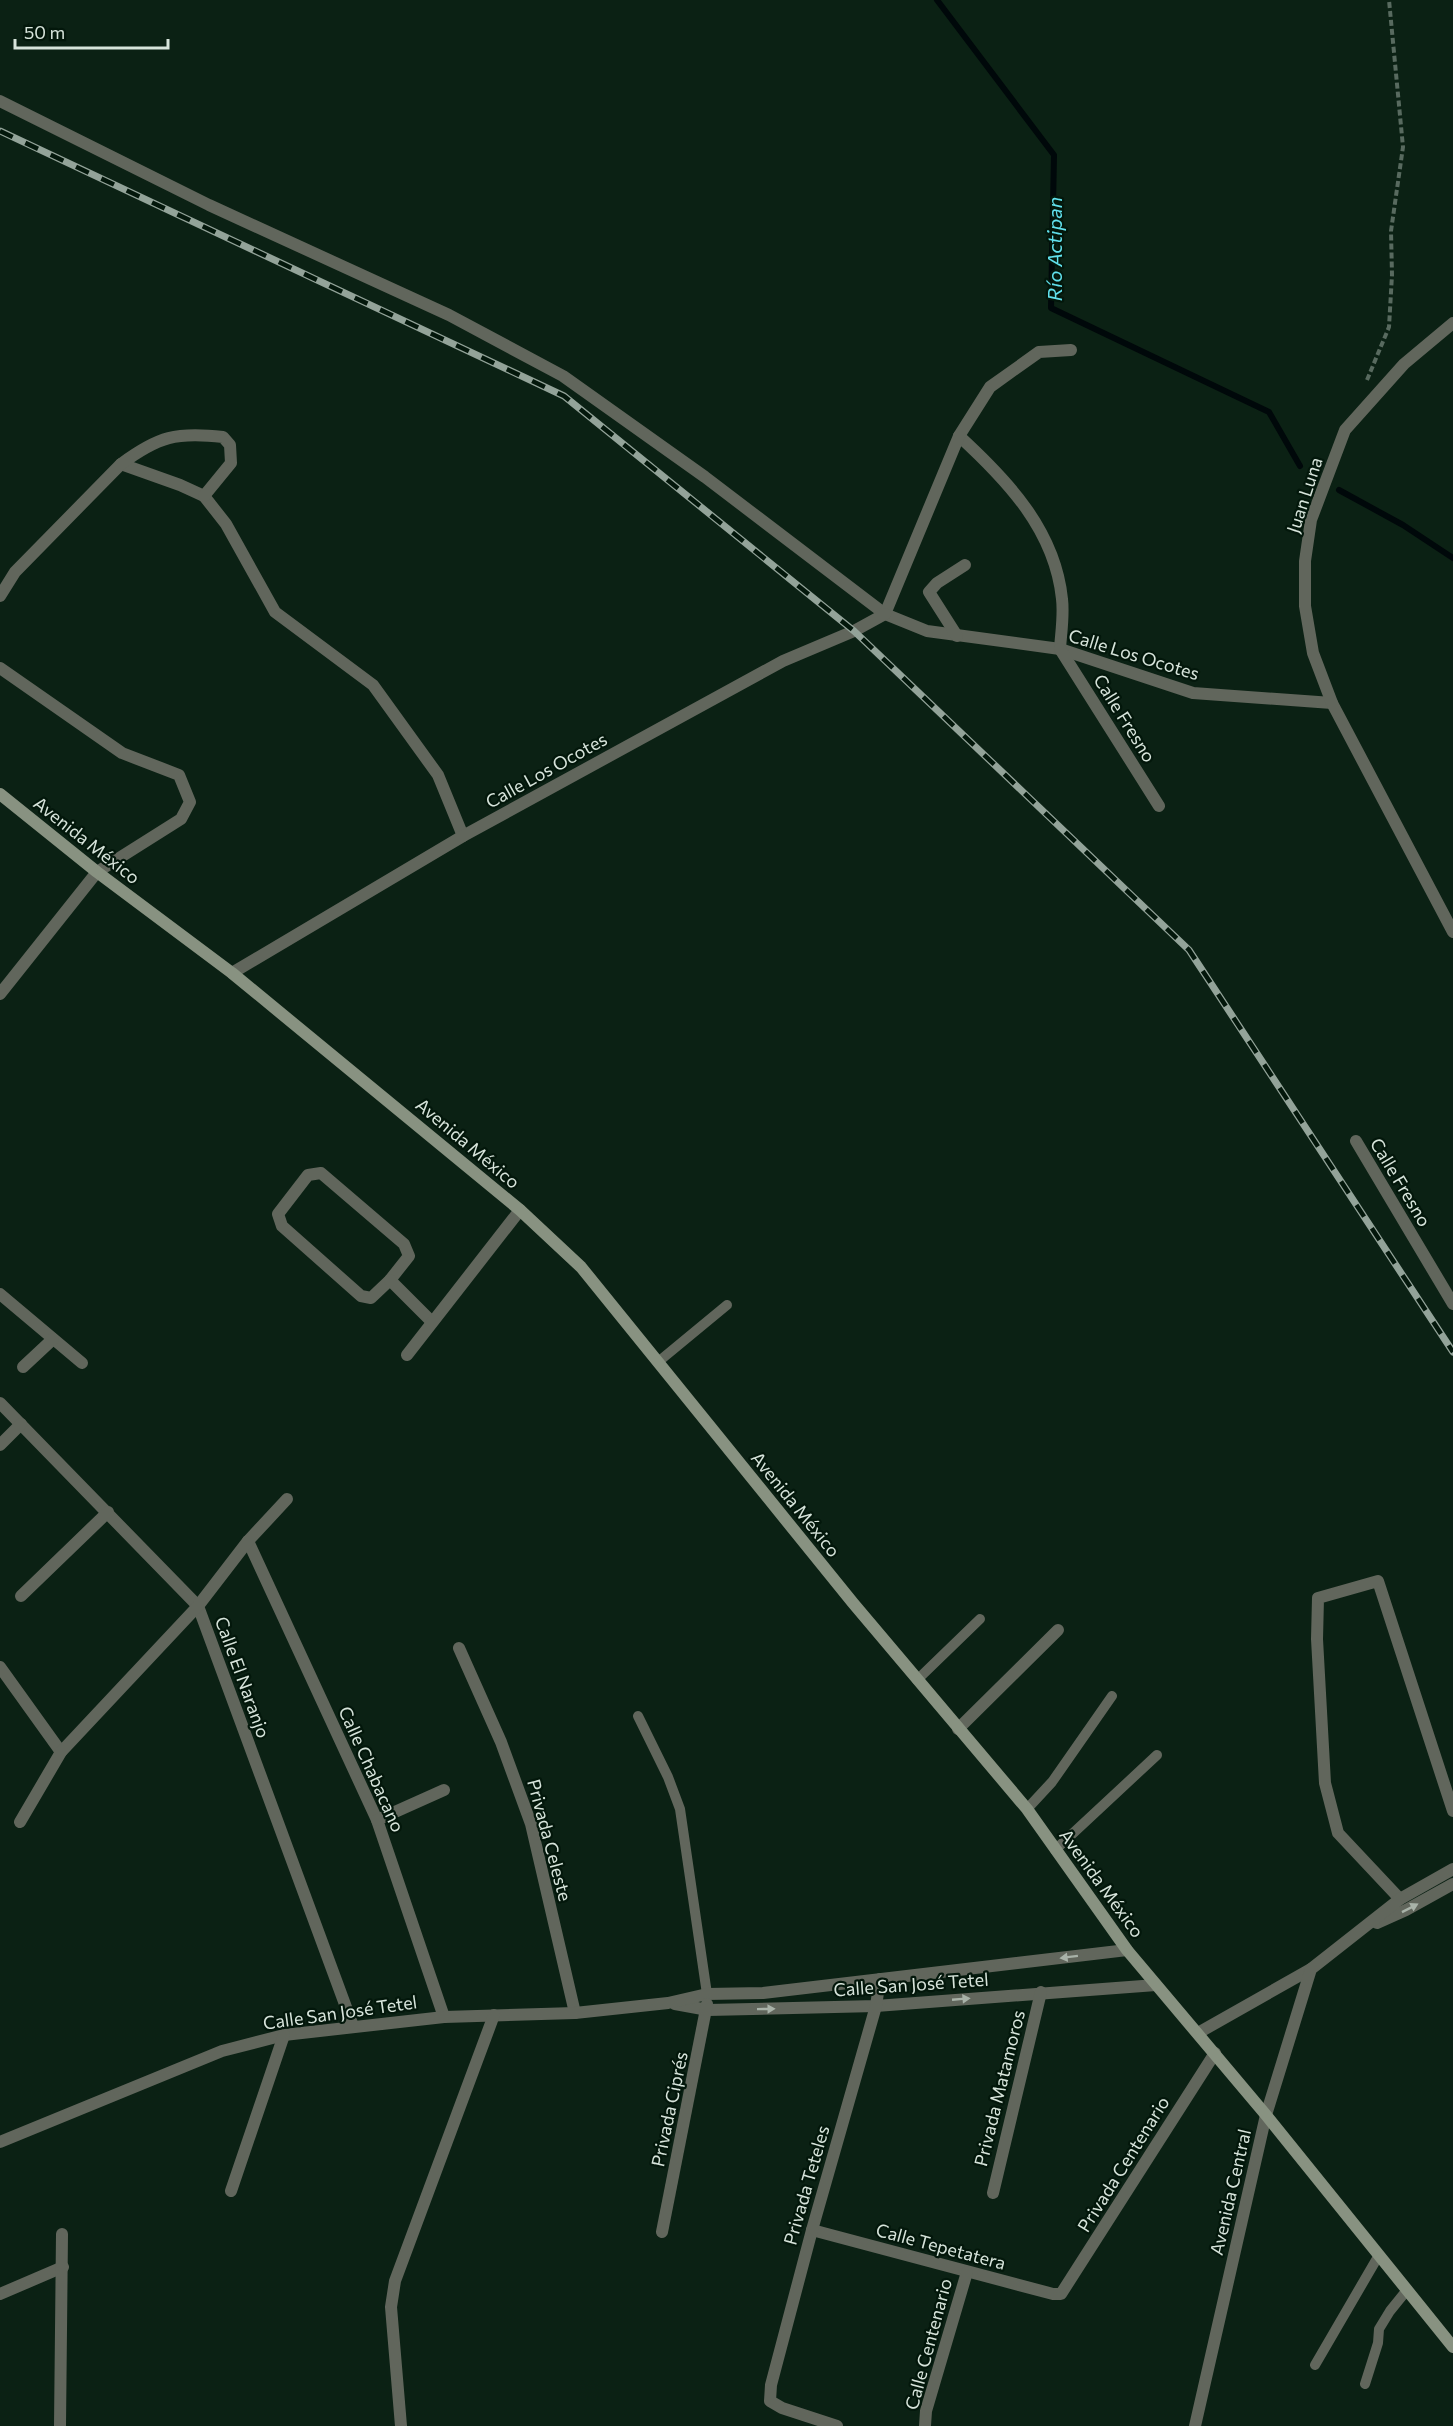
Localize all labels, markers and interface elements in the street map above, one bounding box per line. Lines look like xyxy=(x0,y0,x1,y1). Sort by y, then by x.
scale bar xyxy=(15,12,168,50)
text: 50 m xyxy=(24,21,65,43)
water label: Río Actipan xyxy=(1042,197,1066,301)
street label: Juan Luna xyxy=(1281,454,1327,536)
street label: Calle Los Ocotes xyxy=(1066,624,1202,684)
street label: Calle Fresno xyxy=(1089,670,1161,766)
street label: Calle Los Ocotes xyxy=(481,728,611,812)
street label: Avenida México xyxy=(29,792,145,888)
street label: Avenida México xyxy=(412,1093,524,1193)
street label: Calle Fresno xyxy=(1366,1134,1436,1230)
street label: Avenida México xyxy=(747,1447,845,1561)
street label: Calle El Naranjo xyxy=(211,1613,275,1741)
street label: Calle Chabacano xyxy=(334,1703,410,1835)
street label: Privada Celeste xyxy=(523,1776,577,1904)
street label: Avenida México xyxy=(1055,1824,1149,1942)
one-way arrow xyxy=(1401,1903,1418,1913)
one-way arrow xyxy=(1060,1952,1079,1961)
street label: Calle San José Tetel xyxy=(833,1968,989,2000)
street label: Calle San José Tetel xyxy=(262,1990,418,2034)
one-way arrow xyxy=(951,1994,970,2004)
one-way arrow xyxy=(757,2005,776,2014)
street label: Privada Matamoros xyxy=(969,2008,1029,2168)
street label: Privada Ciprés xyxy=(646,2049,692,2169)
street label: Privada Centenario xyxy=(1072,2092,1174,2236)
street label: Privada Teteles xyxy=(778,2123,834,2247)
street label: Avenida Central xyxy=(1205,2127,1255,2257)
street label: Calle Tepetatera xyxy=(874,2218,1008,2274)
street label: Calle Centenario xyxy=(900,2276,956,2412)

